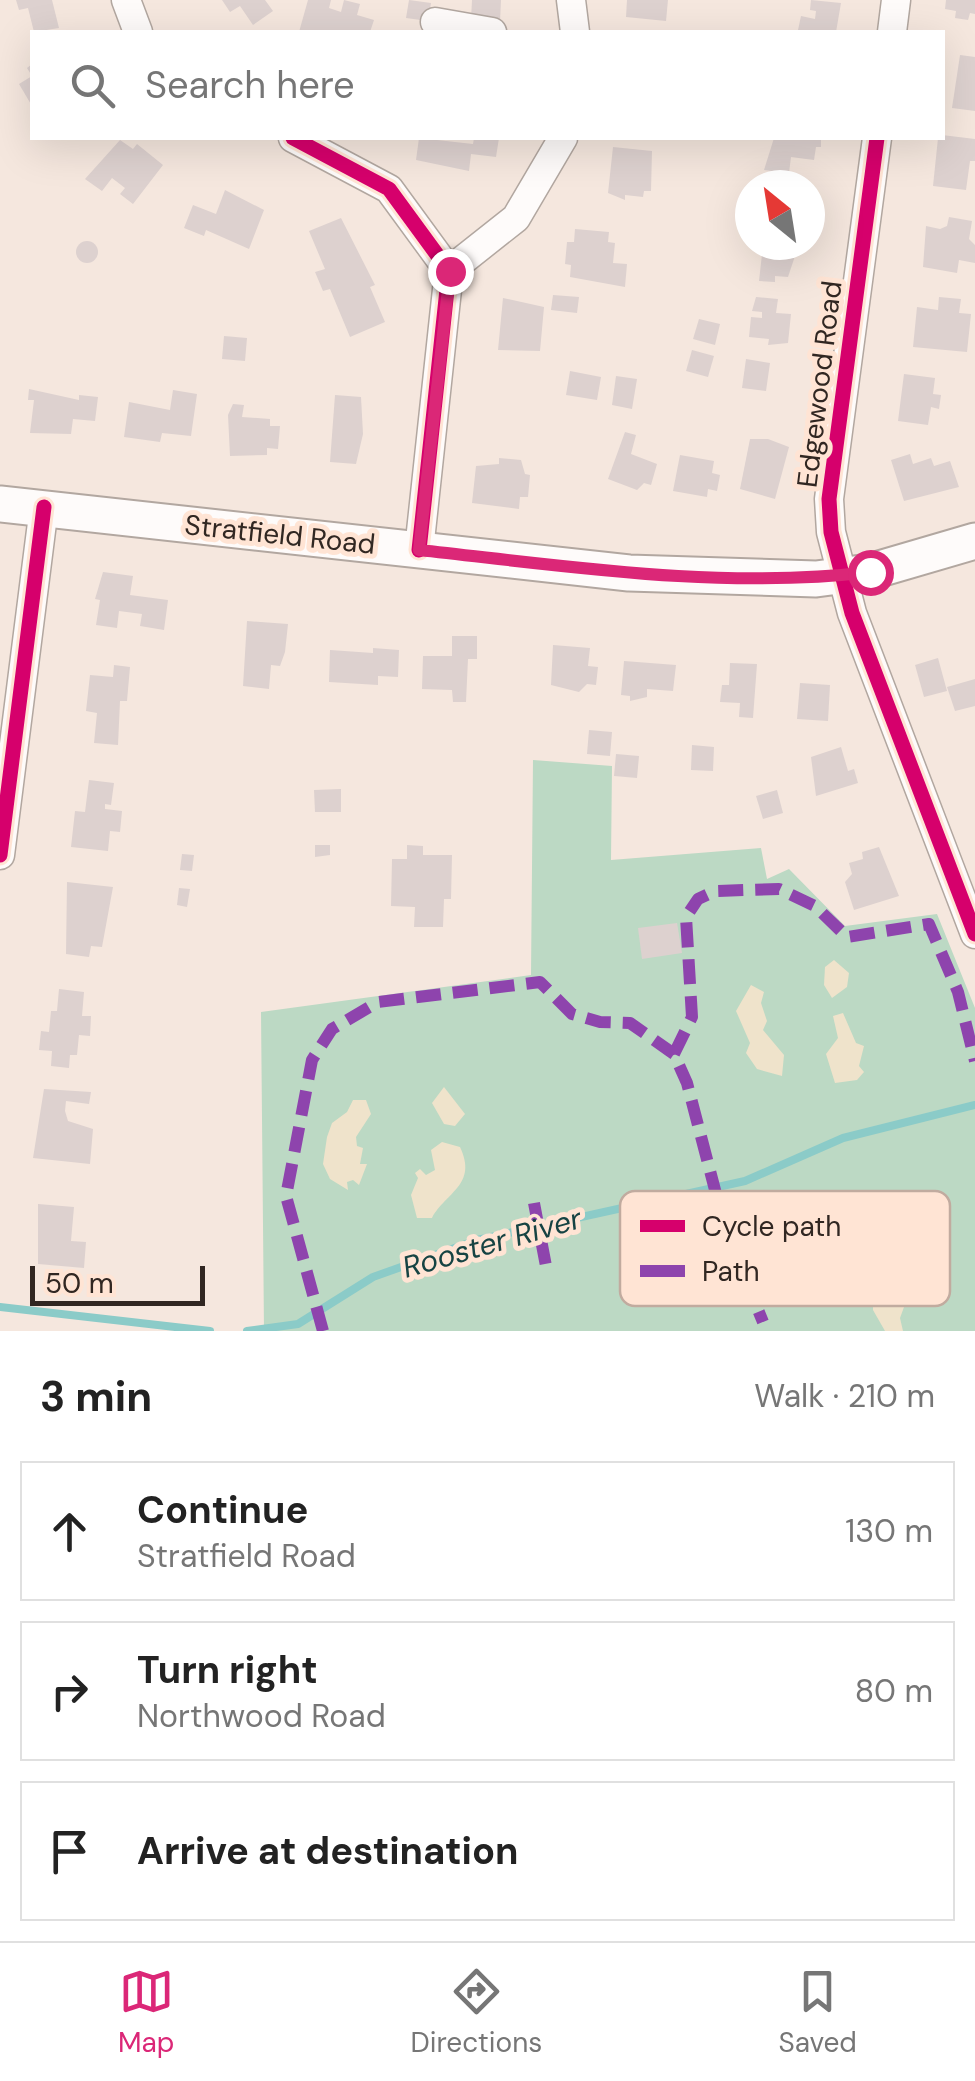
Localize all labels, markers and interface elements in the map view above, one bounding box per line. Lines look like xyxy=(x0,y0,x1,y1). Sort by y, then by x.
search box xyxy=(30,30,945,140)
icon: search xyxy=(65,58,120,113)
text: Search here xyxy=(145,60,355,110)
north arrow xyxy=(735,170,825,260)
route end xyxy=(428,249,474,295)
street label: Edgewood Road xyxy=(788,279,851,490)
street label: Stratfield Road xyxy=(183,506,377,563)
route start xyxy=(848,550,894,596)
legend xyxy=(620,1191,950,1306)
water label: Rooster River xyxy=(398,1198,587,1287)
text: Cycle path xyxy=(702,1208,841,1245)
text: Path xyxy=(702,1253,760,1290)
scale bar xyxy=(30,1261,205,1306)
text: 50 m xyxy=(45,1265,114,1302)
text: 3 min xyxy=(40,1369,152,1424)
text: Walk · 210 m xyxy=(754,1375,935,1417)
text: Continue xyxy=(137,1485,308,1535)
icon: ahead xyxy=(42,1504,97,1559)
text: 130 m xyxy=(845,1510,933,1552)
text: Stratfield Road xyxy=(137,1535,356,1577)
text: Turn right xyxy=(137,1645,318,1695)
icon: right xyxy=(42,1664,97,1719)
text: 80 m xyxy=(855,1670,933,1712)
text: Northwood Road xyxy=(137,1695,386,1737)
icon: arrive xyxy=(42,1824,97,1879)
text: Arrive at destination xyxy=(137,1826,519,1876)
tab: Map xyxy=(118,1964,174,2061)
tab: Directions xyxy=(411,1964,542,2061)
tab: Saved xyxy=(778,1964,857,2061)

